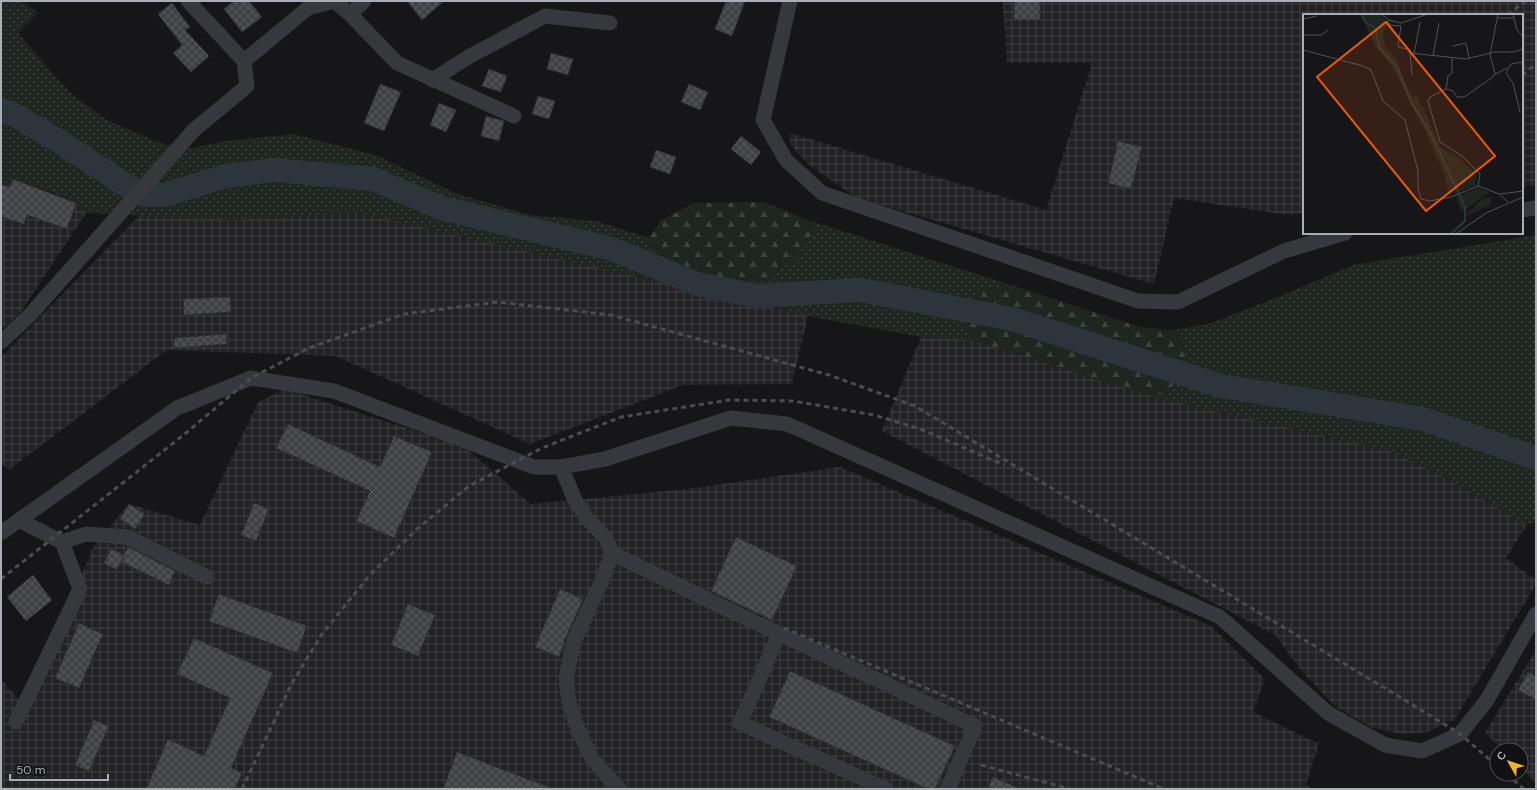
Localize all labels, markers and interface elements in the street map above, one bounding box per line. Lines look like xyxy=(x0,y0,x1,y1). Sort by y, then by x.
inset map xyxy=(1303,14,1523,234)
north arrow xyxy=(1489,742,1529,782)
text: С xyxy=(1493,748,1509,763)
scale bar xyxy=(10,756,108,782)
text: 50 m xyxy=(16,762,45,778)

